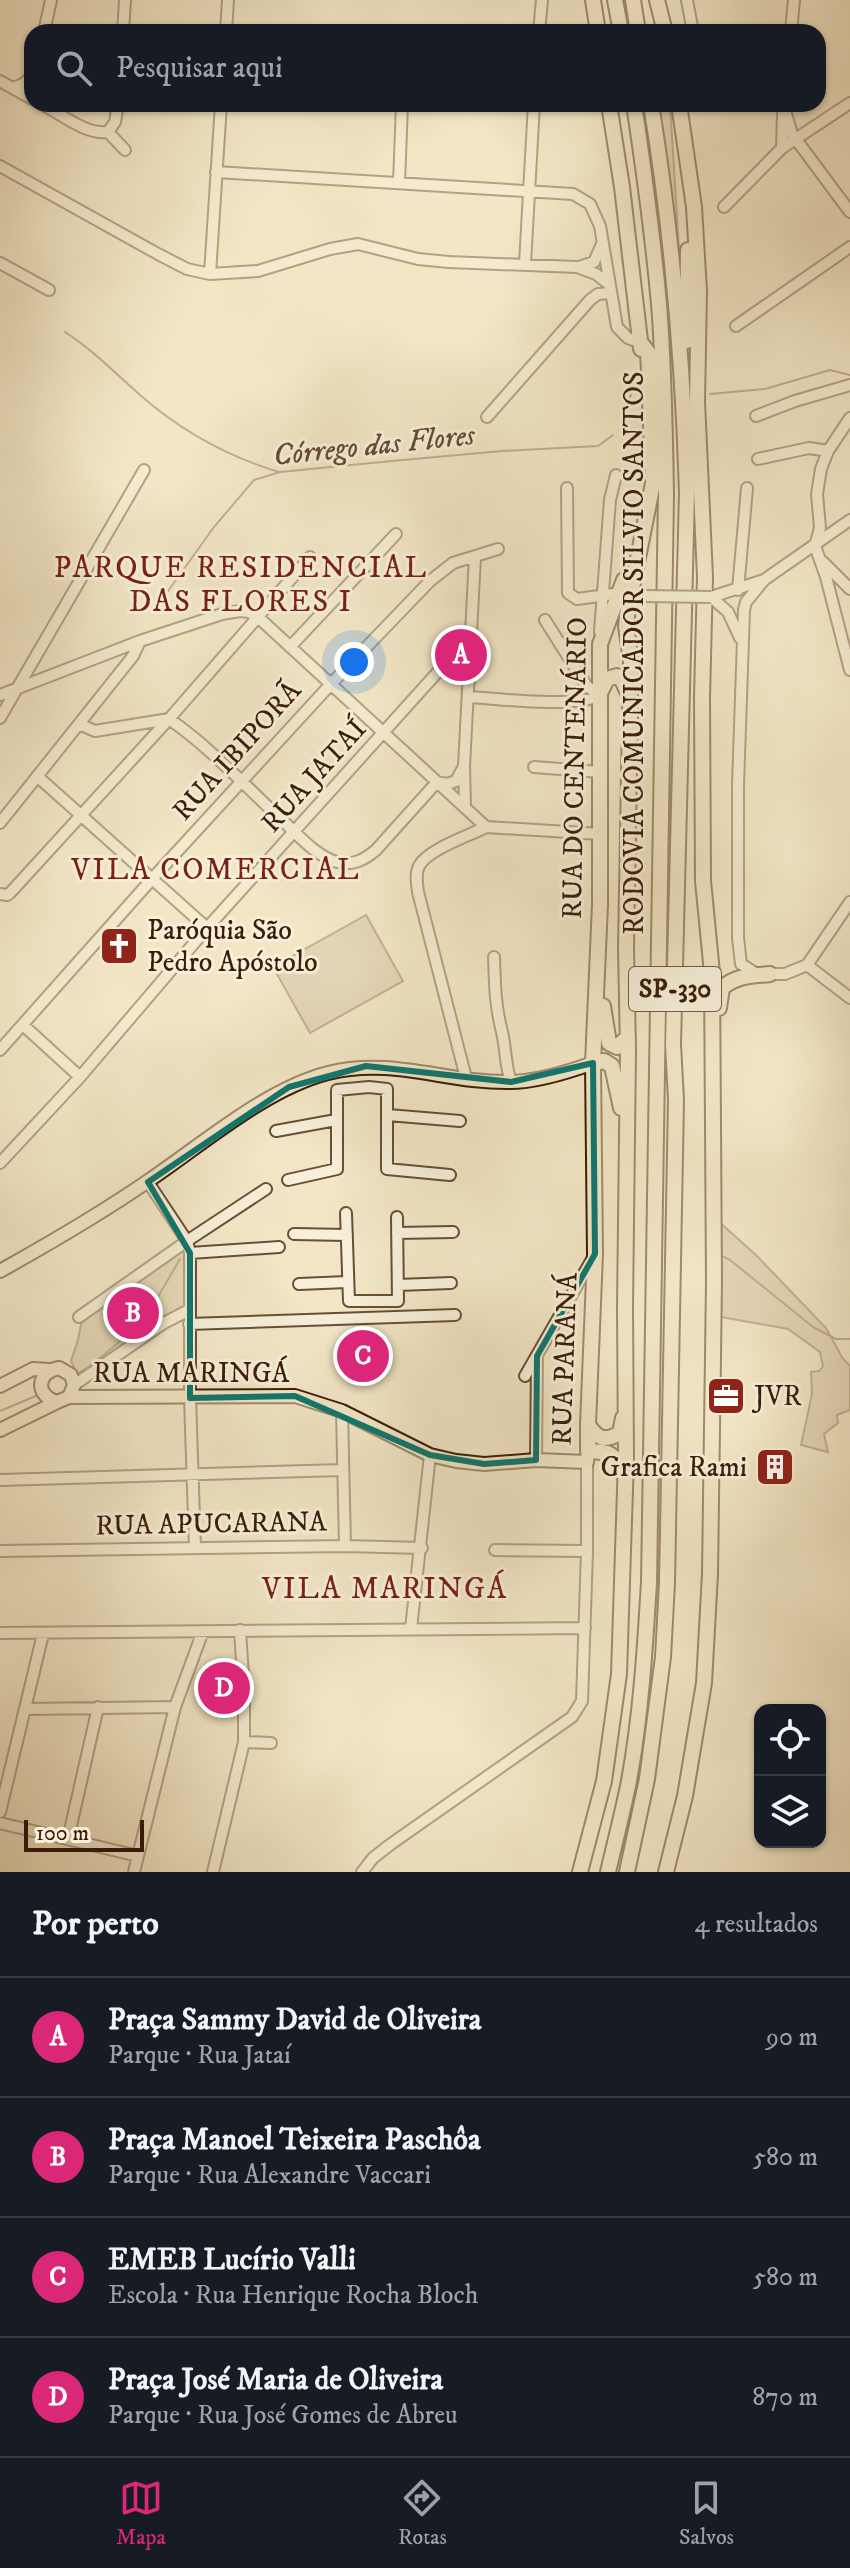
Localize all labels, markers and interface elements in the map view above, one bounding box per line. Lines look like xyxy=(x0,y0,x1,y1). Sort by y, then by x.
search box xyxy=(24,24,826,112)
icon: search xyxy=(52,46,96,90)
text: Pesquisar aqui xyxy=(116,50,283,87)
street label: RODOVIA COMUNICADOR SILVIO SANTOS xyxy=(617,371,652,935)
water label: Córrego das Flores xyxy=(271,417,478,475)
district label: PARQUE RESIDENCIAL DAS FLORES I xyxy=(54,550,428,621)
street label: RUA DO CENTENÁRIO xyxy=(554,617,595,919)
pin: A xyxy=(435,625,487,685)
your location xyxy=(334,642,374,682)
street label: RUA IBIPORÃ xyxy=(164,672,310,828)
street label: RUA JATAÍ xyxy=(253,710,375,840)
district label: VILA COMERCIAL xyxy=(70,852,361,889)
place label: Paróquia São Pedro Apóstolo xyxy=(147,913,318,980)
church icon: Paróquia São Pedro Apóstolo xyxy=(98,925,140,967)
road number: SP-330 xyxy=(629,967,721,1011)
street label: RUA PARANÁ xyxy=(543,1271,586,1446)
pin: B xyxy=(107,1283,159,1343)
pin: C xyxy=(337,1326,389,1386)
street label: RUA MARINGÁ xyxy=(93,1355,290,1391)
office icon: JVR xyxy=(705,1375,747,1417)
place label: JVR xyxy=(751,1379,802,1414)
building icon: Grafica Rami xyxy=(754,1446,796,1488)
place label: Grafica Rami xyxy=(601,1450,747,1485)
street label: RUA APUCARANA xyxy=(95,1504,328,1544)
district label: VILA MARINGÁ xyxy=(261,1569,508,1608)
pin: D xyxy=(198,1658,250,1718)
map controls xyxy=(754,1704,826,1848)
button: locate xyxy=(754,1704,826,1776)
button: layers xyxy=(754,1776,826,1848)
scale bar xyxy=(24,1816,144,1852)
text: 100 m xyxy=(36,1820,89,1847)
text: Por perto xyxy=(32,1903,159,1945)
text: 4 resultados xyxy=(694,1908,818,1941)
text: Praça Sammy David de Oliveira xyxy=(108,2002,482,2039)
text: A xyxy=(50,2021,66,2054)
text: 90 m xyxy=(766,2021,818,2054)
text: Parque · Rua Jataí xyxy=(108,2039,291,2072)
text: Praça Manoel Teixeira Paschôa xyxy=(108,2122,481,2159)
text: B xyxy=(50,2141,66,2174)
text: 580 m xyxy=(753,2141,818,2174)
text: Parque · Rua Alexandre Vaccari xyxy=(108,2159,431,2192)
text: EMEB Lucírio Valli xyxy=(108,2242,356,2279)
text: C xyxy=(49,2261,67,2294)
text: 580 m xyxy=(753,2261,818,2294)
text: Escola · Rua Henrique Rocha Bloch xyxy=(108,2279,478,2312)
text: Praça José Maria de Oliveira xyxy=(108,2362,443,2399)
text: D xyxy=(48,2381,68,2414)
text: 870 m xyxy=(752,2381,818,2414)
text: Parque · Rua José Gomes de Abreu xyxy=(108,2399,458,2432)
tab: Mapa xyxy=(116,2476,166,2551)
tab: Rotas xyxy=(398,2476,447,2551)
tab: Salvos xyxy=(679,2476,734,2551)

